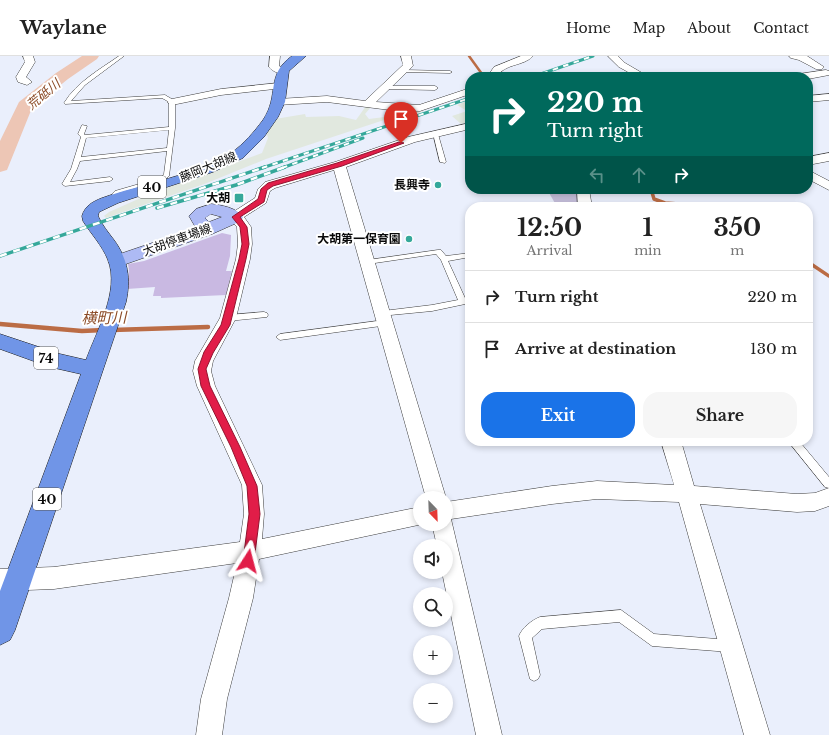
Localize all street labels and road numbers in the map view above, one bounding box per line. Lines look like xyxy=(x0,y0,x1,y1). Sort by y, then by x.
street label: 藤岡大胡線 xyxy=(177,148,238,185)
road number: 40 xyxy=(138,176,166,198)
street label: 大胡停車場線 xyxy=(140,220,213,259)
road number: 74 xyxy=(34,347,58,369)
road number: 40 xyxy=(33,488,61,510)

